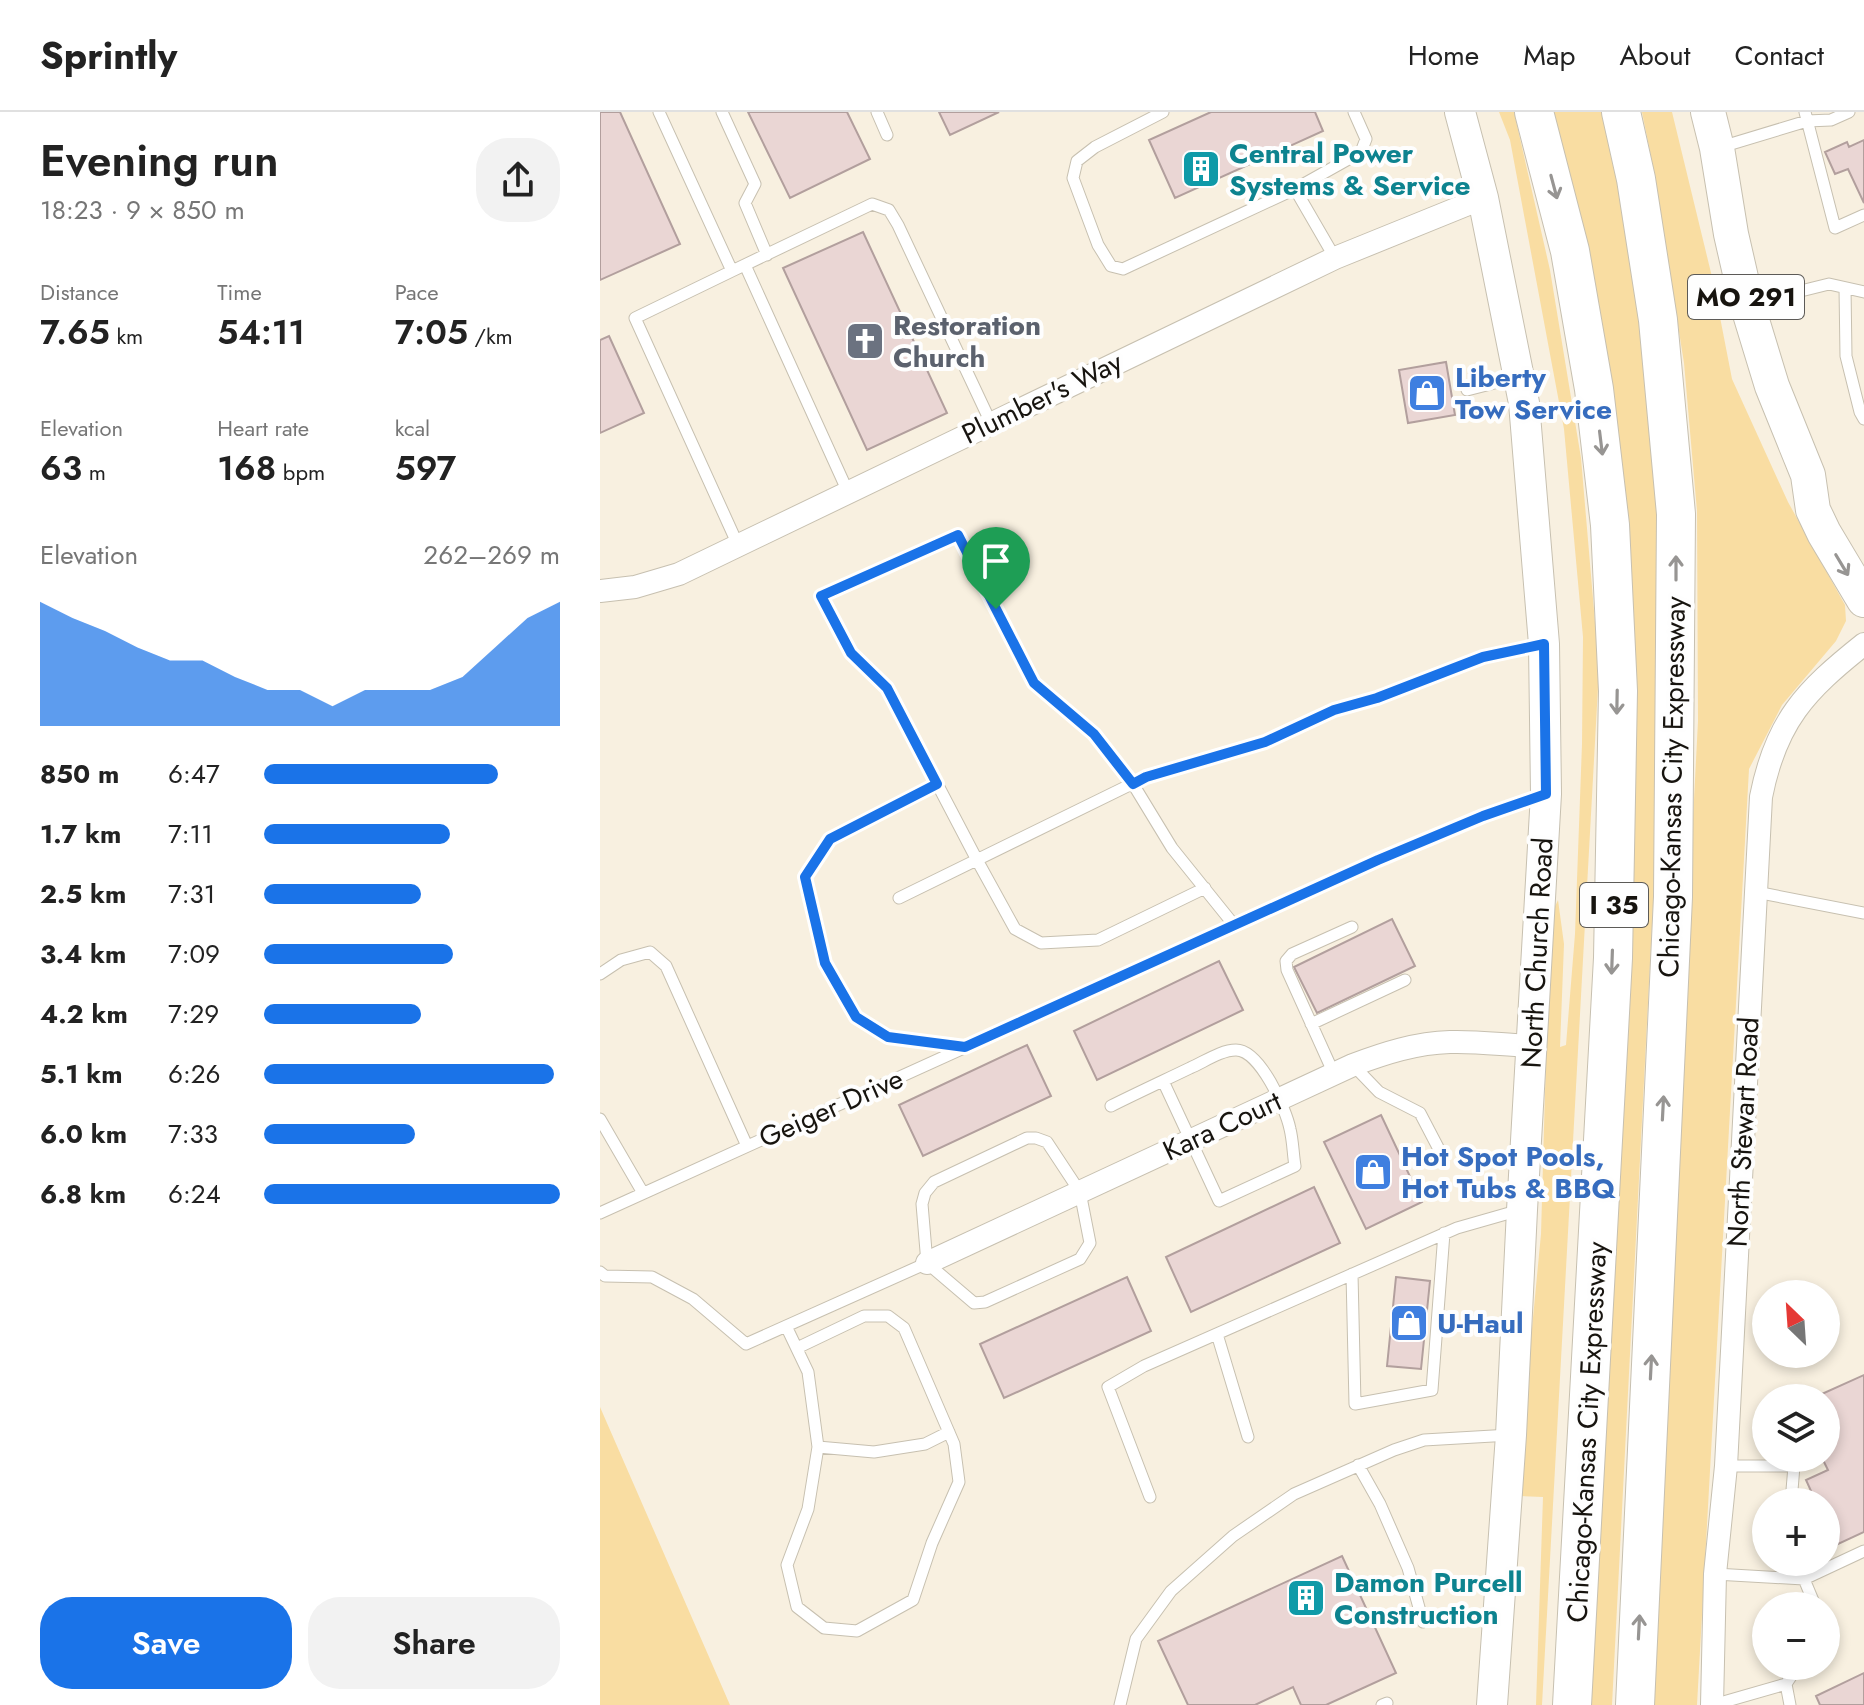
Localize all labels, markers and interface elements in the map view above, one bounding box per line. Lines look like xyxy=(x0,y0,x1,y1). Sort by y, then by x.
text: Sprintly xyxy=(40,28,177,83)
text: Home xyxy=(1408,35,1479,76)
text: Map xyxy=(1523,35,1575,76)
text: About xyxy=(1619,35,1691,76)
text: Contact xyxy=(1735,35,1824,76)
text: Evening run xyxy=(40,129,279,193)
place label: Central Power Systems & Service xyxy=(1229,133,1471,206)
button: share xyxy=(476,138,560,222)
building icon: Central Power Systems & Service xyxy=(1180,148,1222,190)
one-way arrow xyxy=(1547,174,1562,200)
text: 18:23 · 9 × 850 m xyxy=(40,191,245,229)
road number: MO 291 xyxy=(1688,275,1804,319)
text: Distance xyxy=(40,276,119,308)
text: Time xyxy=(217,276,262,308)
text: Pace xyxy=(395,276,438,308)
place label: Restoration Church xyxy=(893,305,1041,378)
text: 7.65 xyxy=(40,308,110,357)
text: 54:11 xyxy=(217,308,305,357)
text: 7:05 xyxy=(395,308,468,357)
text: km xyxy=(110,320,143,352)
text: /km xyxy=(468,320,513,352)
church icon: Restoration Church xyxy=(844,320,886,362)
street label: Plumber's Way xyxy=(955,341,1130,455)
place label: Liberty Tow Service xyxy=(1455,357,1612,430)
shop icon: Liberty Tow Service xyxy=(1406,372,1448,414)
text: Elevation xyxy=(40,412,123,444)
text: Heart rate xyxy=(217,412,309,444)
text: kcal xyxy=(395,412,430,444)
one-way arrow xyxy=(1593,429,1608,456)
text: 63 xyxy=(40,444,82,493)
text: 168 xyxy=(217,444,276,493)
text: 597 xyxy=(395,444,456,493)
text: m xyxy=(82,456,106,488)
text: bpm xyxy=(276,456,325,488)
pin xyxy=(962,527,1030,609)
text: Elevation xyxy=(40,536,138,574)
text: 262–269 m xyxy=(423,536,560,574)
icon: arrive xyxy=(974,539,1018,583)
one-way arrow xyxy=(1834,553,1850,576)
one-way arrow xyxy=(1668,555,1684,582)
street label: Chicago-Kansas City Expressway xyxy=(1648,595,1696,978)
one-way arrow xyxy=(1609,688,1625,715)
text: 850 m xyxy=(40,755,119,793)
text: 6:47 xyxy=(168,755,220,793)
text: 1.7 km xyxy=(40,815,121,853)
text: 7:11 xyxy=(168,815,213,853)
street label: North Church Road xyxy=(1510,837,1564,1069)
text: 2.5 km xyxy=(40,875,126,913)
text: 7:31 xyxy=(168,875,215,913)
road number: I 35 xyxy=(1580,883,1648,927)
text: 3.4 km xyxy=(40,935,126,973)
text: 7:09 xyxy=(168,935,220,973)
one-way arrow xyxy=(1605,948,1620,975)
text: 4.2 km xyxy=(40,995,128,1033)
text: 7:29 xyxy=(168,995,219,1033)
street label: North Stewart Road xyxy=(1717,1016,1769,1248)
text: 5.1 km xyxy=(40,1055,123,1093)
text: 6:26 xyxy=(168,1055,221,1093)
street label: Geiger Drive xyxy=(752,1058,910,1158)
street label: Kara Court xyxy=(1156,1081,1288,1171)
one-way arrow xyxy=(1656,1095,1671,1122)
text: 6.0 km xyxy=(40,1115,127,1153)
text: 7:33 xyxy=(168,1115,218,1153)
place label: Hot Spot Pools, Hot Tubs & BBQ xyxy=(1401,1136,1616,1209)
shop icon: Hot Spot Pools, Hot Tubs & BBQ xyxy=(1352,1151,1394,1193)
text: 6.8 km xyxy=(40,1175,126,1213)
text: 6:24 xyxy=(168,1175,221,1213)
street label: Chicago-Kansas City Expressway xyxy=(1557,1240,1617,1623)
north arrow xyxy=(1752,1280,1840,1368)
map controls xyxy=(1752,1280,1840,1680)
shop icon: U-Haul xyxy=(1388,1302,1430,1344)
place label: U-Haul xyxy=(1437,1303,1524,1344)
one-way arrow xyxy=(1644,1354,1659,1381)
button: layers xyxy=(1752,1384,1840,1472)
button: + xyxy=(1752,1488,1840,1576)
place label: Damon Purcell Construction xyxy=(1334,1562,1523,1635)
building icon: Damon Purcell Construction xyxy=(1285,1577,1327,1619)
button: − xyxy=(1752,1592,1840,1680)
button: Save xyxy=(40,1597,292,1689)
button: Share xyxy=(308,1597,560,1689)
one-way arrow xyxy=(1631,1614,1646,1641)

